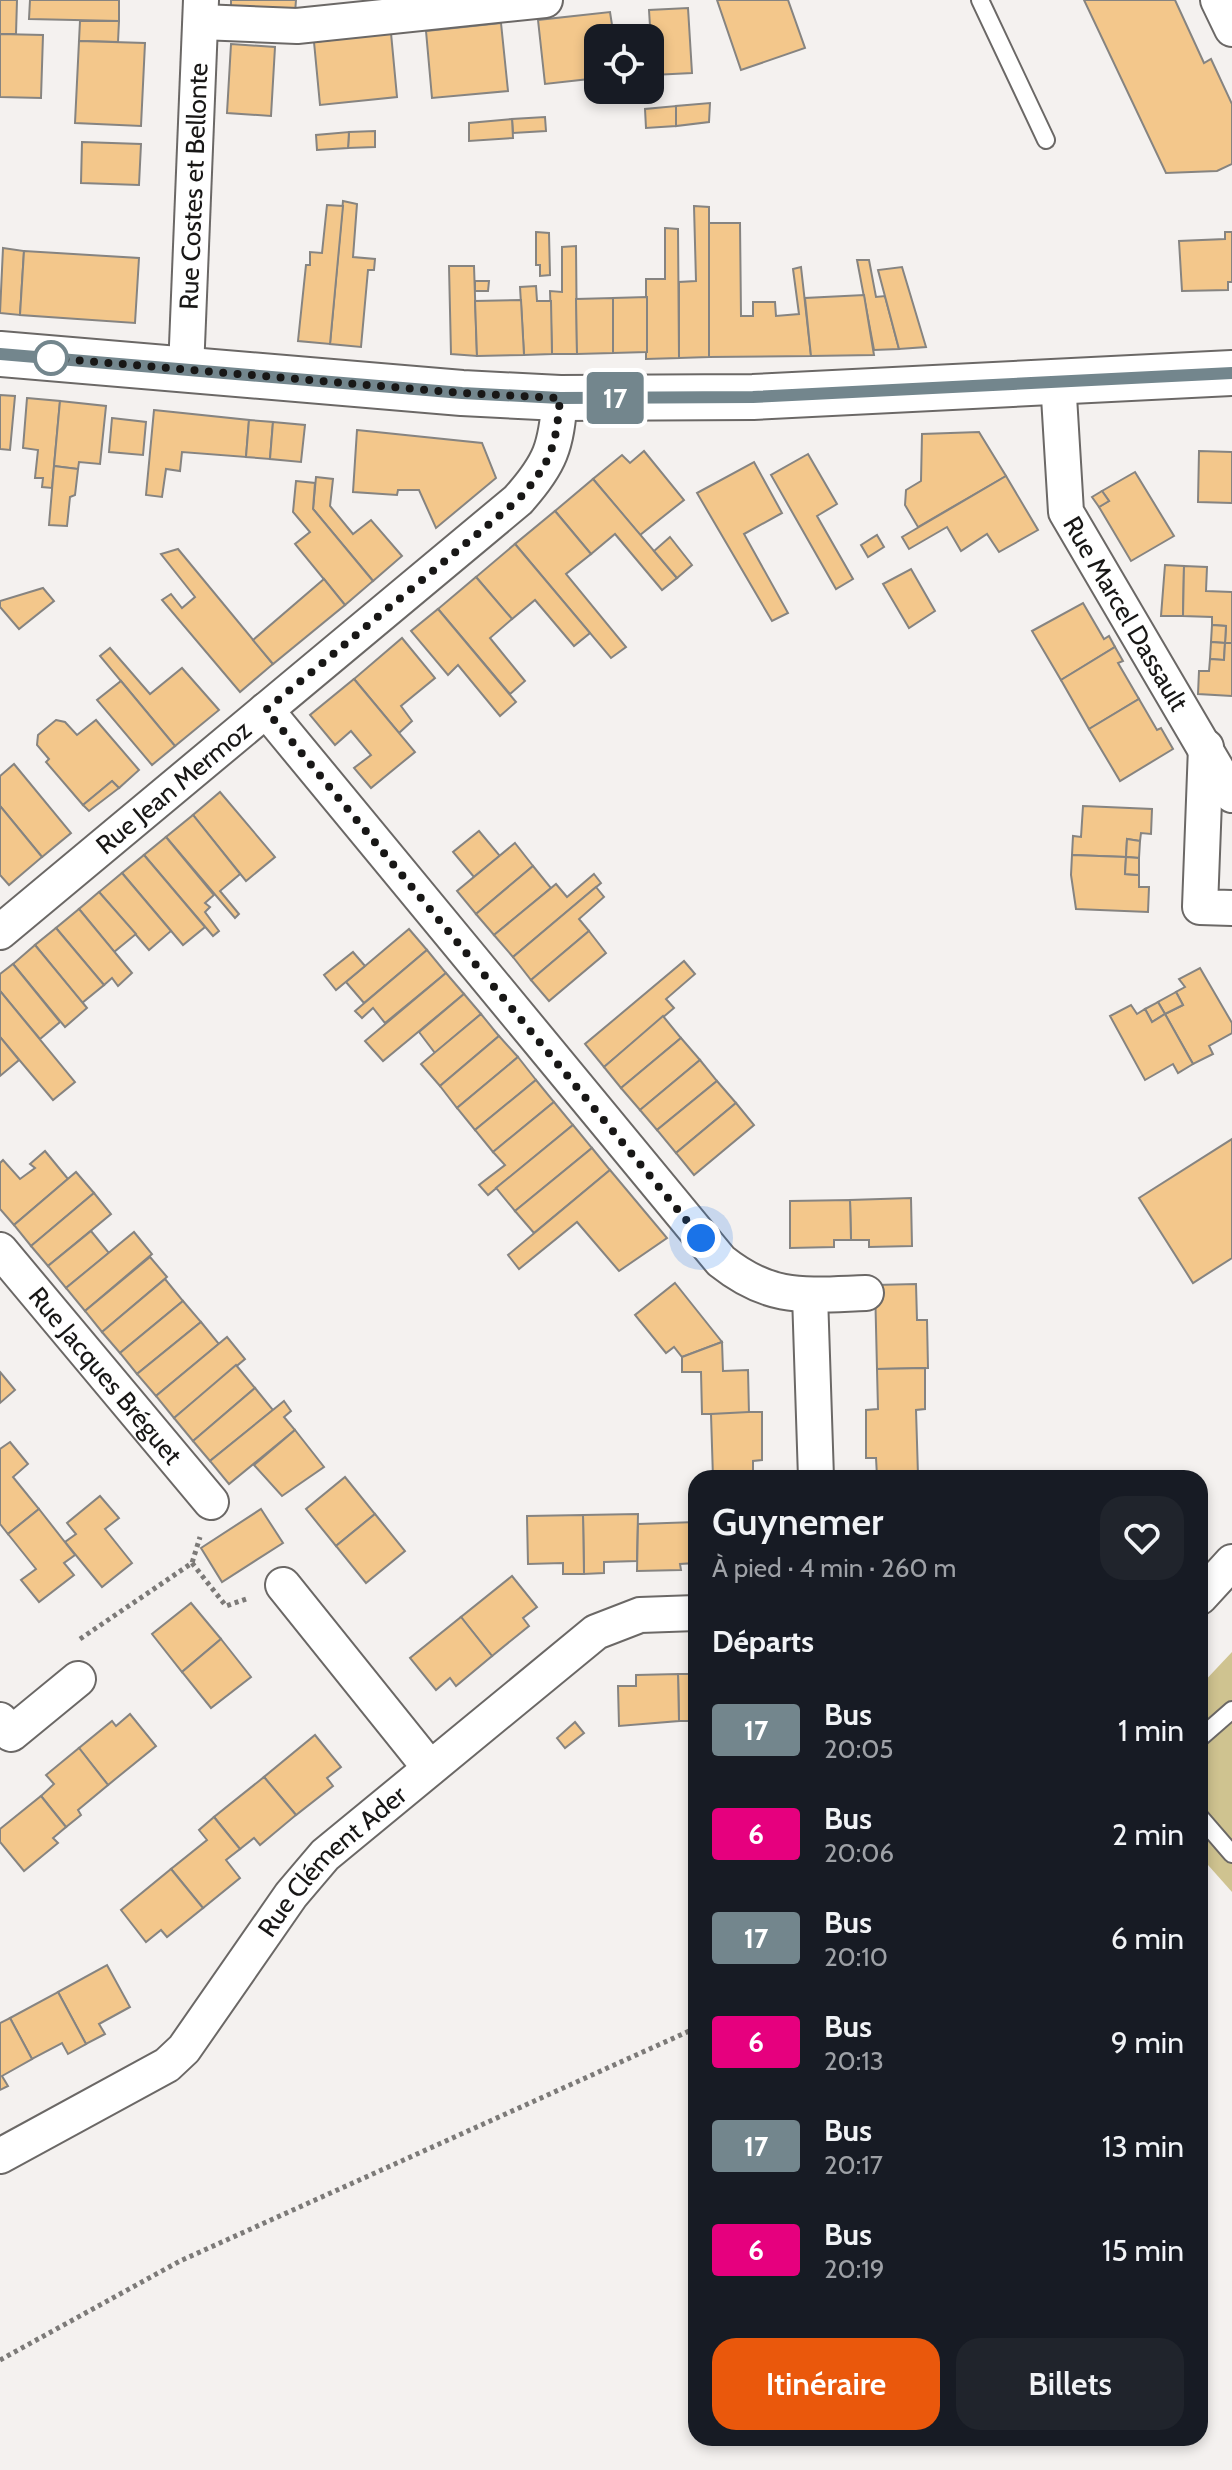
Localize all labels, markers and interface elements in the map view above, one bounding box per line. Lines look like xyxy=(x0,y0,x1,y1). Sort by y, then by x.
map controls xyxy=(584,24,664,104)
button: locate xyxy=(584,24,664,104)
street label: Rue Costes et Bellonte xyxy=(172,62,214,310)
unlabelled marker xyxy=(34,341,68,375)
line badge: 17 xyxy=(579,372,651,424)
text: 17 xyxy=(603,381,627,415)
street label: Rue Marcel Dassault xyxy=(1056,511,1195,717)
street label: Rue Jean Mermoz xyxy=(90,713,258,861)
your location xyxy=(681,1218,721,1258)
street label: Rue Jacques Bréguet xyxy=(22,1280,189,1471)
button: heart xyxy=(1100,1496,1184,1580)
text: Guynemer xyxy=(712,1498,883,1545)
text: À pied · 4 min · 260 m xyxy=(712,1552,956,1584)
text: Départs xyxy=(712,1623,814,1660)
text: Bus xyxy=(824,1696,872,1733)
text: 1 min xyxy=(1118,1712,1184,1749)
text: 17 xyxy=(744,1713,768,1747)
text: 20:05 xyxy=(824,1733,893,1765)
street label: Rue Clément Ader xyxy=(251,1778,413,1943)
text: Bus xyxy=(824,1800,872,1837)
text: 2 min xyxy=(1112,1816,1184,1853)
text: 6 xyxy=(748,1817,764,1851)
text: 20:06 xyxy=(824,1837,894,1869)
text: Bus xyxy=(824,1904,872,1941)
text: 6 min xyxy=(1111,1920,1184,1957)
text: 17 xyxy=(744,1921,768,1955)
text: 20:10 xyxy=(824,1941,888,1973)
text: Bus xyxy=(824,2008,872,2045)
text: 9 min xyxy=(1111,2024,1184,2061)
text: 6 xyxy=(748,2025,764,2059)
text: 20:13 xyxy=(824,2045,884,2077)
text: Bus xyxy=(824,2112,872,2149)
text: 13 min xyxy=(1102,2128,1184,2165)
text: 17 xyxy=(744,2129,768,2163)
text: 20:17 xyxy=(824,2149,883,2181)
text: Bus xyxy=(824,2216,872,2253)
text: 15 min xyxy=(1102,2232,1184,2269)
text: 6 xyxy=(748,2233,764,2267)
text: 20:19 xyxy=(824,2253,884,2285)
button: Itinéraire xyxy=(712,2338,940,2430)
button: Billets xyxy=(956,2338,1184,2430)

